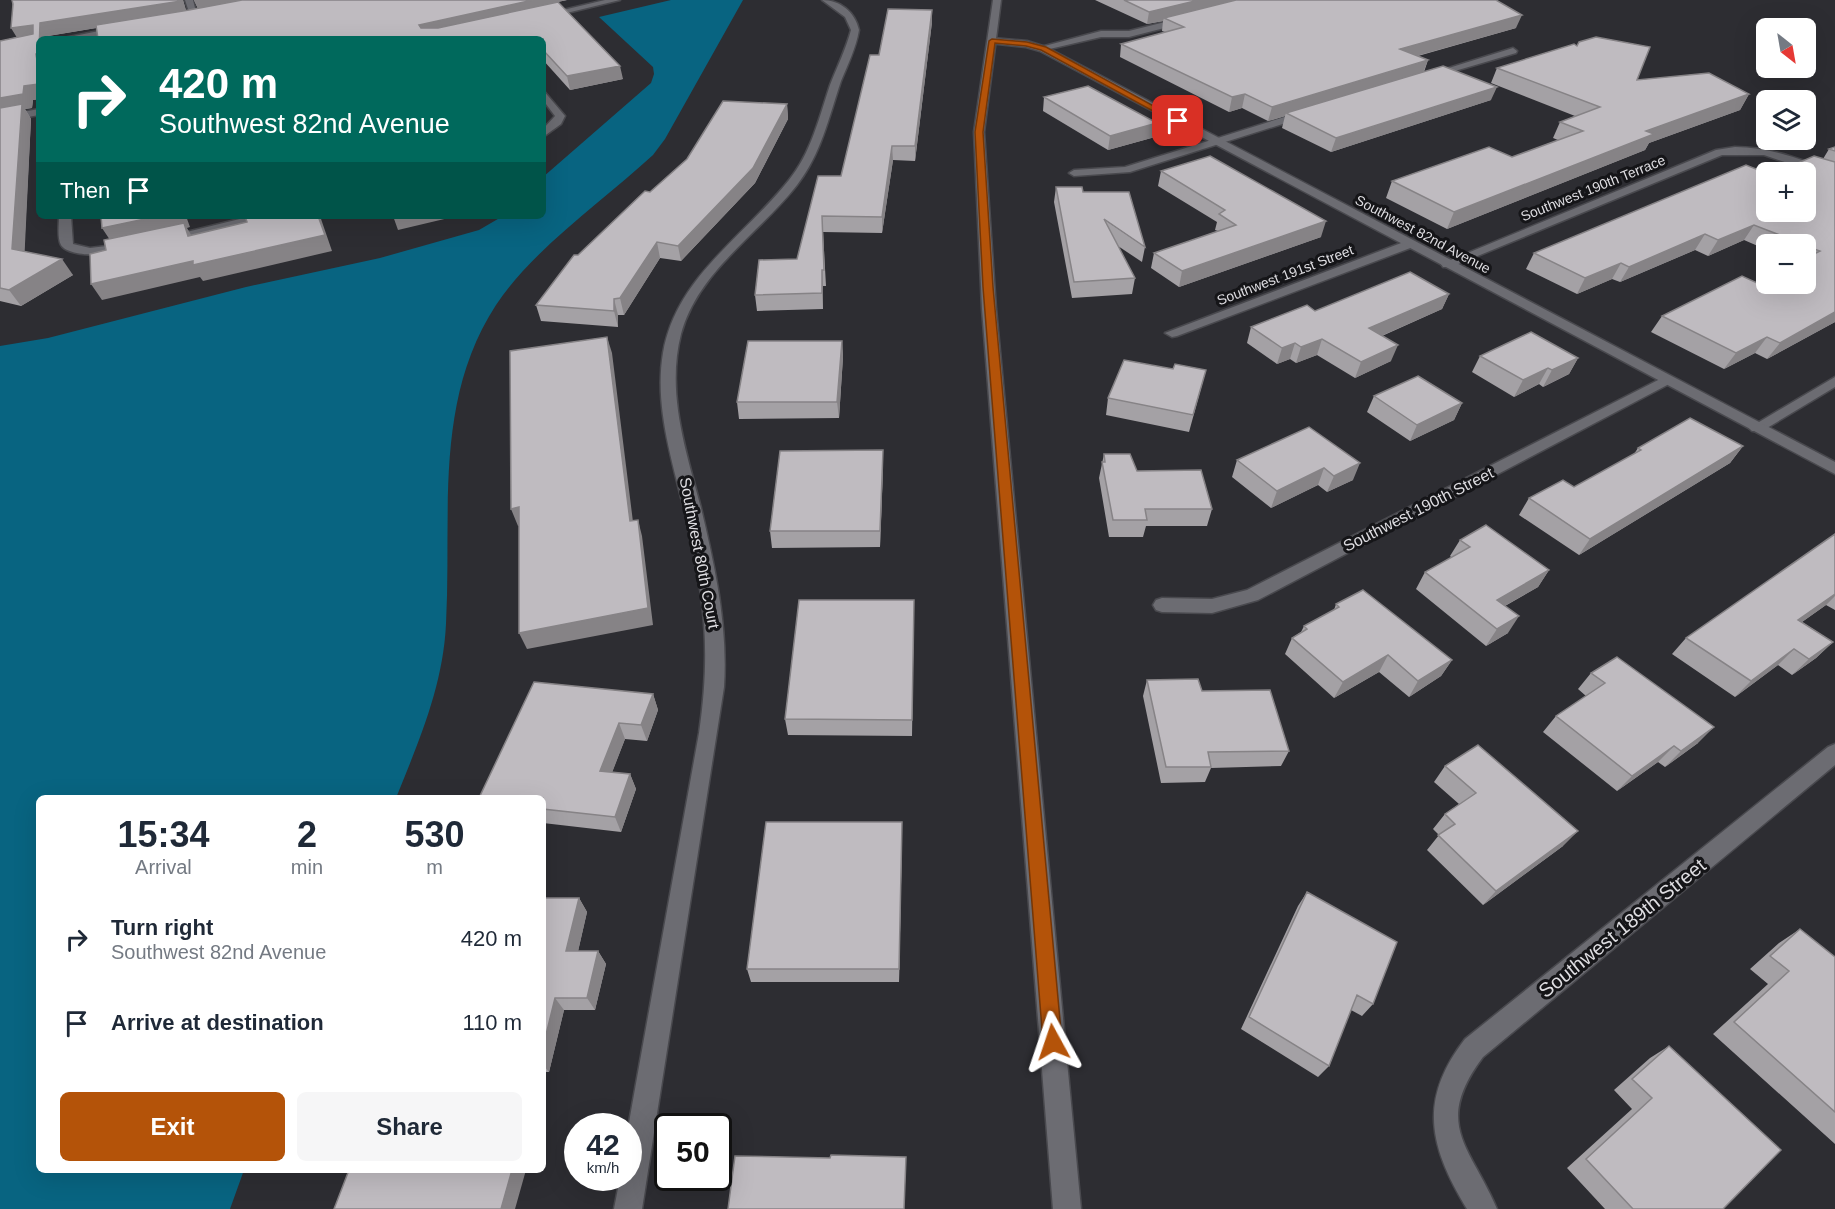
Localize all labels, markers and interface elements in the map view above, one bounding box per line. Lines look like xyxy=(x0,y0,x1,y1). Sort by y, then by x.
north arrow xyxy=(1756,18,1816,78)
map controls xyxy=(1756,18,1816,294)
icon: right xyxy=(60,60,138,138)
text: 420 m xyxy=(159,60,278,107)
button: layers xyxy=(1756,90,1816,150)
pin xyxy=(1152,95,1203,146)
icon: arrive xyxy=(1161,104,1194,137)
text: Southwest 82nd Avenue xyxy=(159,109,450,139)
street label: Southwest 190th Terrace xyxy=(1518,152,1668,224)
button: + xyxy=(1756,162,1816,222)
icon: arrive xyxy=(122,174,155,207)
text: Then xyxy=(60,178,110,203)
street label: Southwest 82nd Avenue xyxy=(1353,192,1493,277)
button: − xyxy=(1756,234,1816,294)
street label: Southwest 191st Street xyxy=(1215,242,1356,308)
street label: Southwest 190th Street xyxy=(1340,464,1497,555)
street label: Southwest 80th Court xyxy=(676,476,723,631)
text: 15:34 xyxy=(117,814,209,855)
text: 2 xyxy=(297,814,317,855)
text: 530 xyxy=(404,814,465,855)
street label: Southwest 189th Street xyxy=(1534,854,1710,1002)
text: Arrival xyxy=(135,856,192,878)
text: min xyxy=(291,856,323,878)
text: m xyxy=(426,856,443,878)
text: Turn right xyxy=(111,915,213,940)
icon: right xyxy=(60,923,93,956)
text: 420 m xyxy=(461,926,522,951)
text: Southwest 82nd Avenue xyxy=(111,941,326,963)
icon: arrive xyxy=(60,1007,93,1040)
text: Arrive at destination xyxy=(111,1010,324,1035)
text: 110 m xyxy=(462,1010,522,1035)
position arrow xyxy=(1021,1010,1085,1074)
button: Exit xyxy=(60,1092,285,1161)
button: Share xyxy=(297,1092,522,1161)
speed limit sign: 50 xyxy=(654,1113,732,1191)
text: 42 xyxy=(586,1128,620,1161)
text: km/h xyxy=(587,1159,619,1176)

